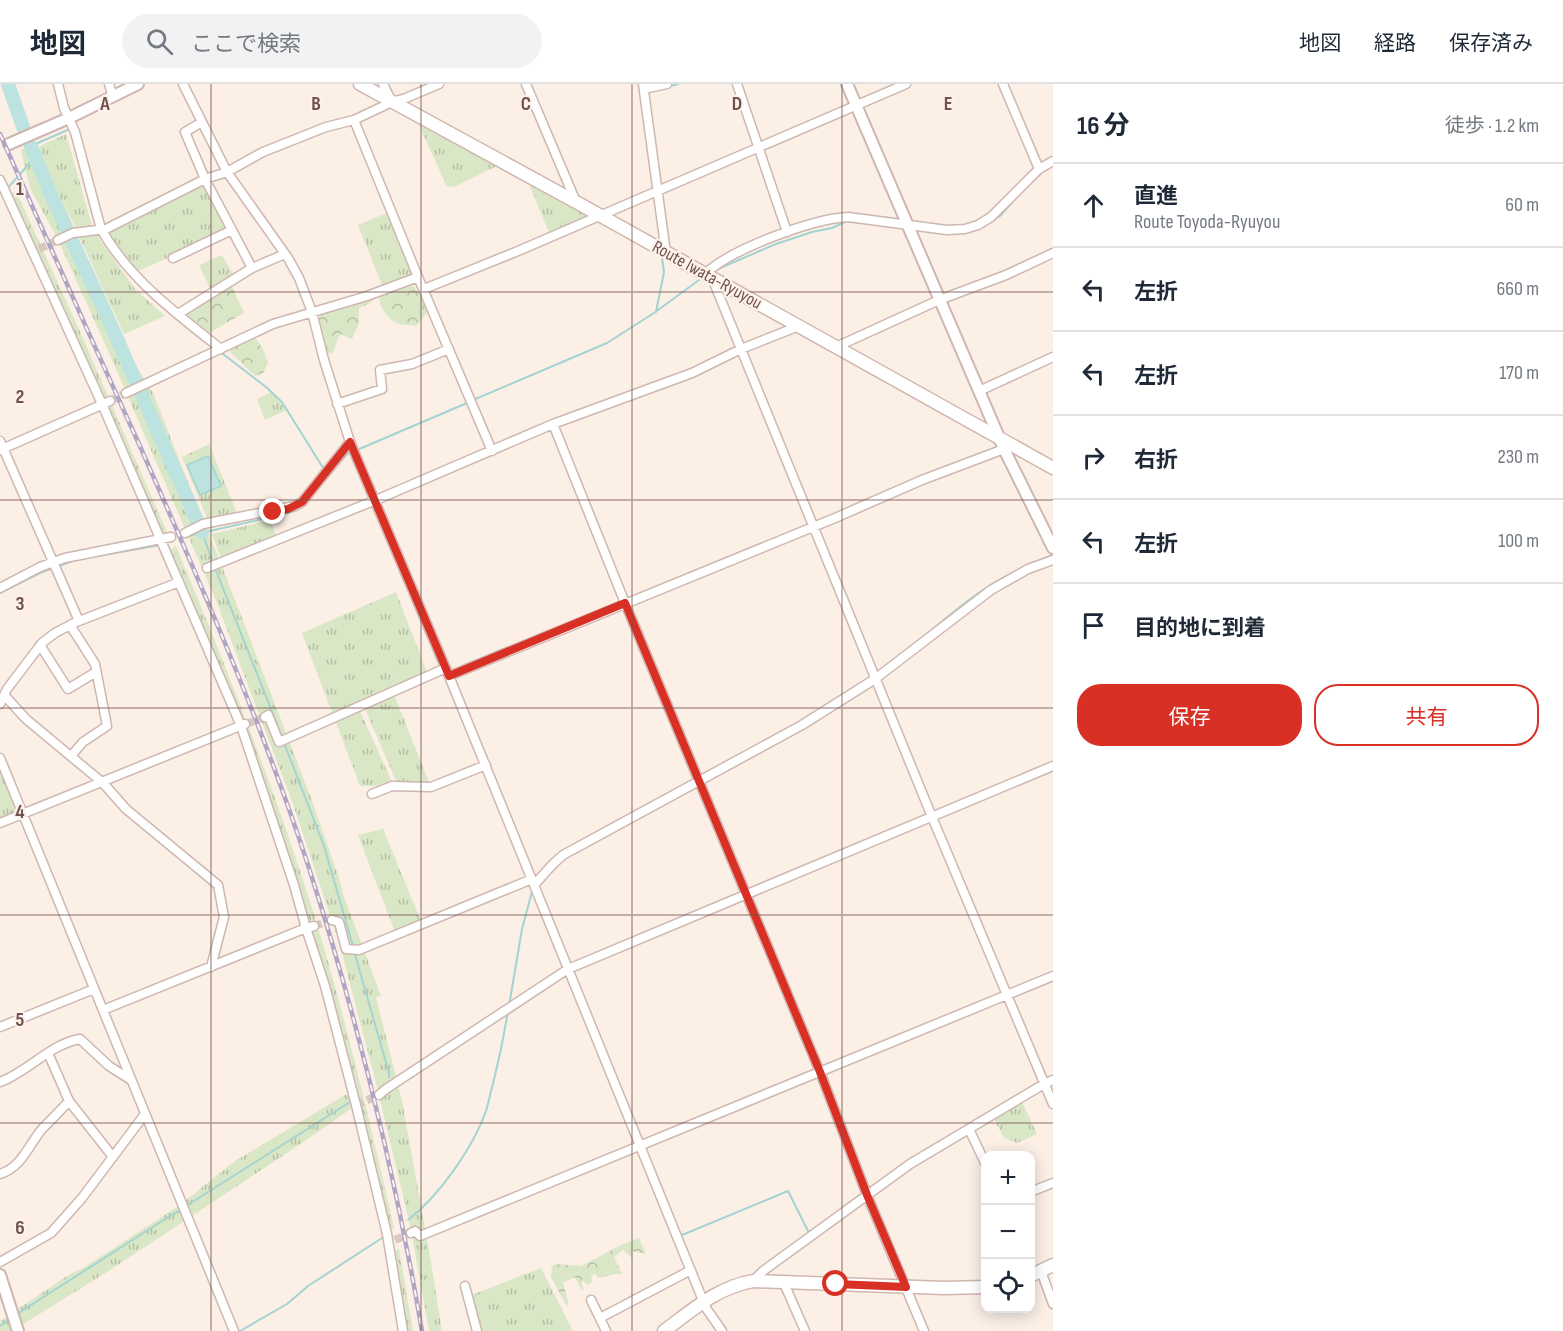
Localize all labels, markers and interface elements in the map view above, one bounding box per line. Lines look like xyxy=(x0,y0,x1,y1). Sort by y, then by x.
search box xyxy=(122,14,542,68)
icon: search xyxy=(143,25,176,58)
text: 地図 xyxy=(30,28,86,61)
text: ここで検索 xyxy=(191,31,301,58)
text: 地図 xyxy=(1299,31,1341,56)
text: 経路 xyxy=(1374,31,1416,56)
text: 保存済み xyxy=(1449,31,1533,56)
text: A xyxy=(99,92,110,116)
text: B xyxy=(311,92,321,116)
text: C xyxy=(521,92,531,116)
text: D xyxy=(732,92,742,116)
text: E xyxy=(944,92,952,116)
text: 16 分 xyxy=(1077,111,1130,142)
text: 徒歩 · 1.2 km xyxy=(1445,114,1539,138)
text: 1 xyxy=(16,177,24,201)
text: 直進 xyxy=(1134,183,1178,210)
icon: ahead xyxy=(1077,189,1110,222)
text: 60 m xyxy=(1505,193,1539,217)
text: Route Toyoda-Ryuyou xyxy=(1134,210,1280,234)
street label: Route Iwata-Ryuyou xyxy=(648,236,766,314)
icon: left xyxy=(1077,273,1110,306)
text: 660 m xyxy=(1497,277,1539,301)
text: 左折 xyxy=(1134,279,1178,306)
icon: left xyxy=(1077,357,1110,390)
text: 170 m xyxy=(1499,361,1539,385)
text: 左折 xyxy=(1134,363,1178,390)
text: 2 xyxy=(16,385,24,409)
icon: right xyxy=(1077,441,1110,474)
text: 230 m xyxy=(1497,445,1539,469)
text: 右折 xyxy=(1134,447,1178,474)
route end xyxy=(259,498,285,524)
icon: left xyxy=(1077,525,1110,558)
text: 100 m xyxy=(1498,529,1539,553)
text: 左折 xyxy=(1134,531,1178,558)
text: 3 xyxy=(16,592,25,616)
icon: arrive xyxy=(1077,609,1110,642)
text: 目的地に到着 xyxy=(1134,615,1266,642)
button: 保存 xyxy=(1077,684,1302,746)
button: 共有 xyxy=(1314,684,1539,746)
text: 4 xyxy=(15,800,25,824)
text: 5 xyxy=(16,1008,25,1032)
map controls xyxy=(981,1151,1035,1313)
button: + xyxy=(981,1151,1035,1205)
button: − xyxy=(981,1205,1035,1259)
text: 6 xyxy=(15,1216,25,1240)
button: locate xyxy=(981,1259,1035,1313)
route start xyxy=(822,1270,848,1296)

